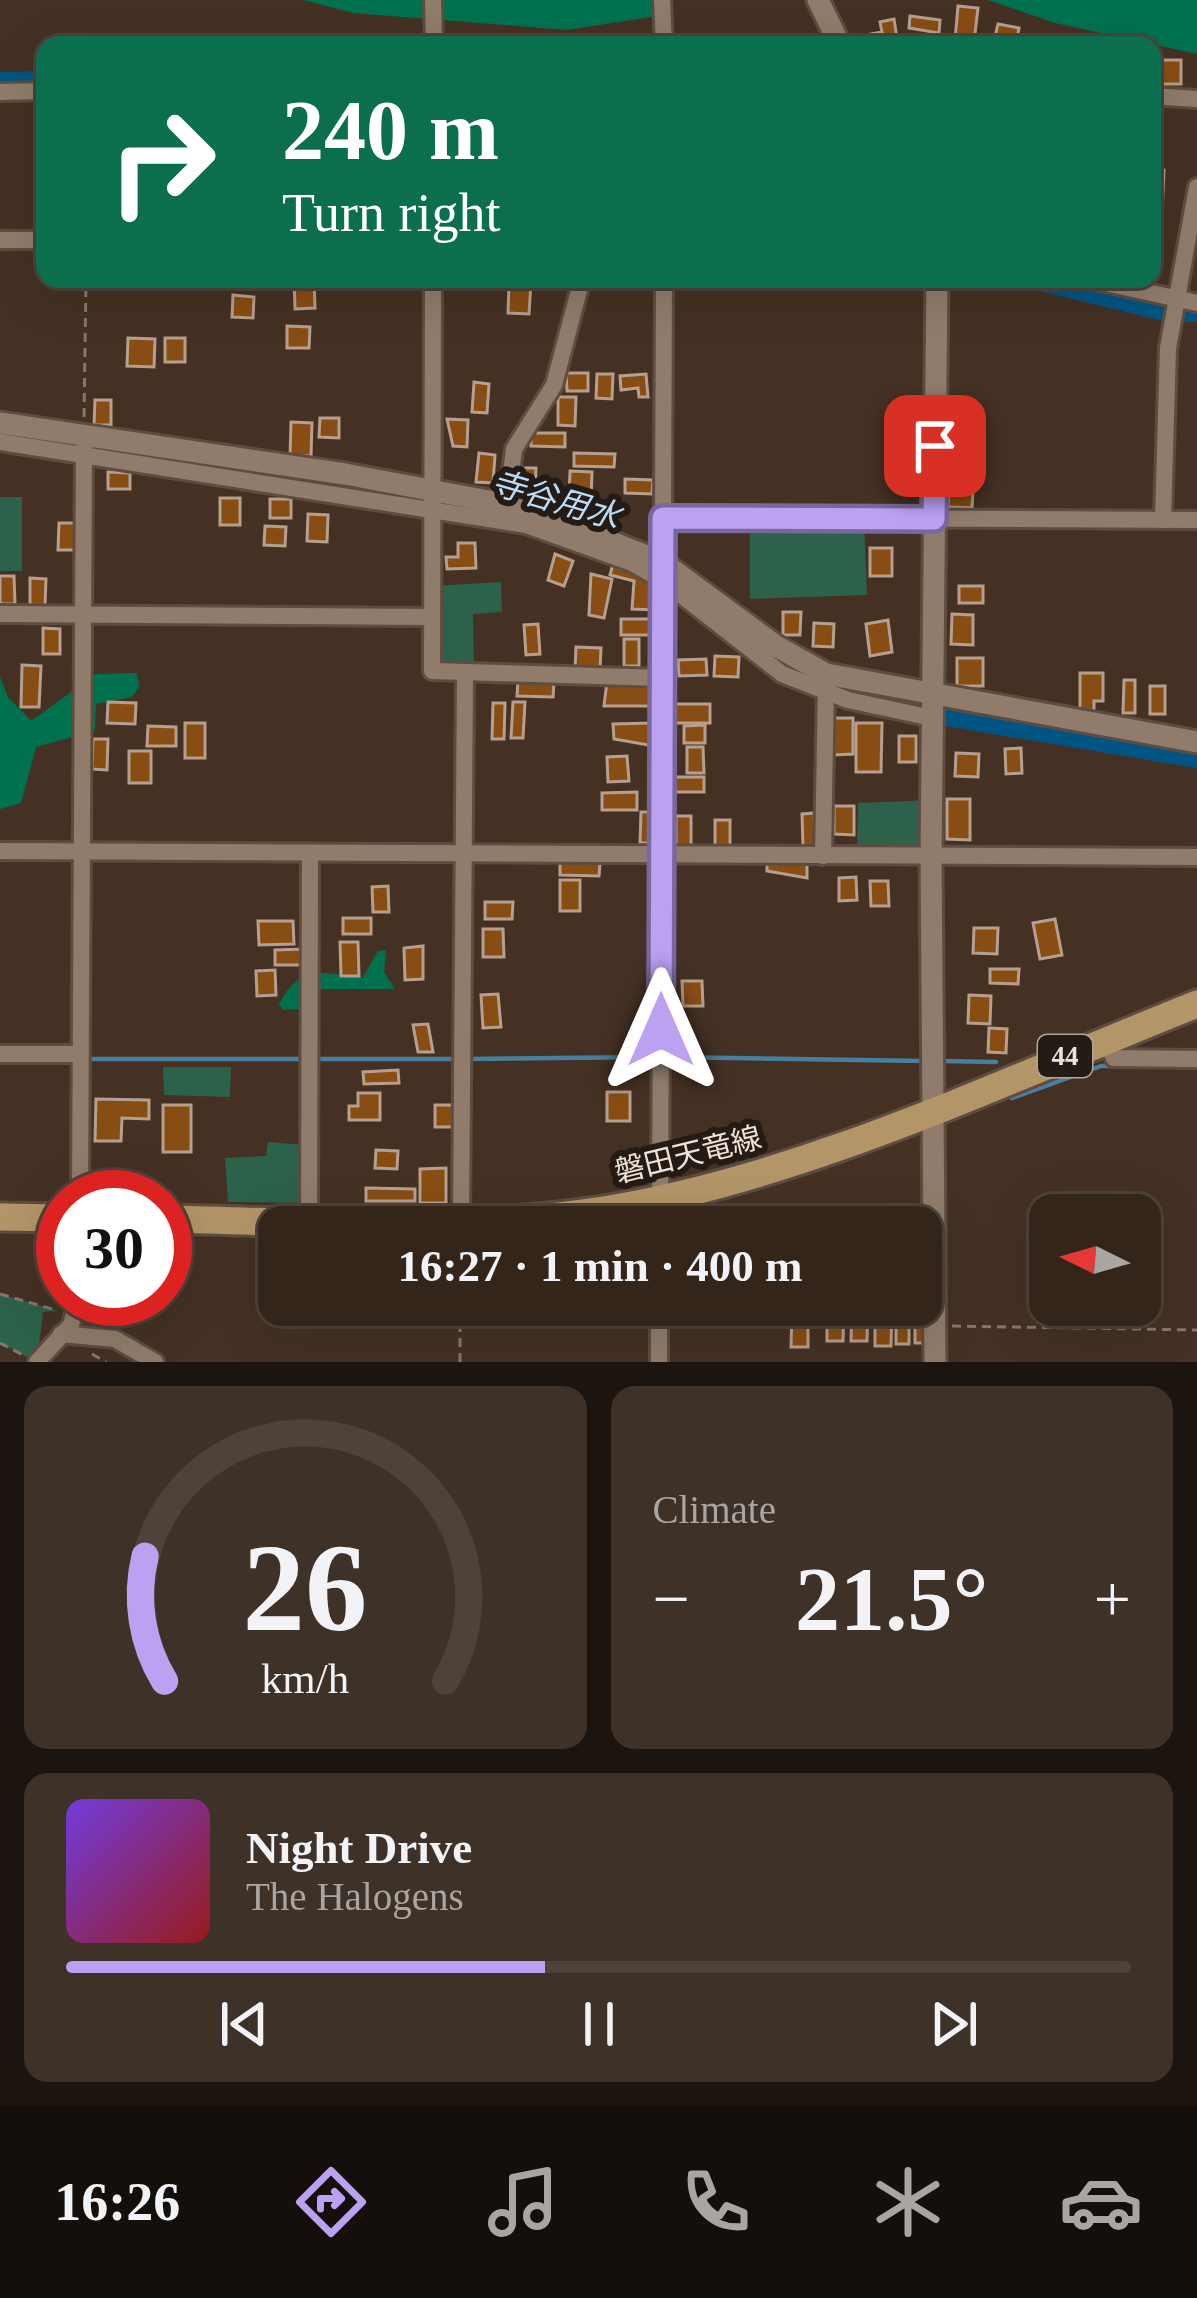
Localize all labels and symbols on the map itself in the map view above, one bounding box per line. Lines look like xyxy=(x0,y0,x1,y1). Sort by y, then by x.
pin xyxy=(884,395,986,497)
water label: 寺谷用水 xyxy=(487,464,627,536)
position arrow xyxy=(598,967,724,1093)
road number: 44 xyxy=(1038,1035,1092,1077)
street label: 磐田天竜線 xyxy=(611,1120,765,1189)
speed limit sign: 30 xyxy=(36,1170,192,1326)
north arrow xyxy=(1029,1194,1161,1326)

